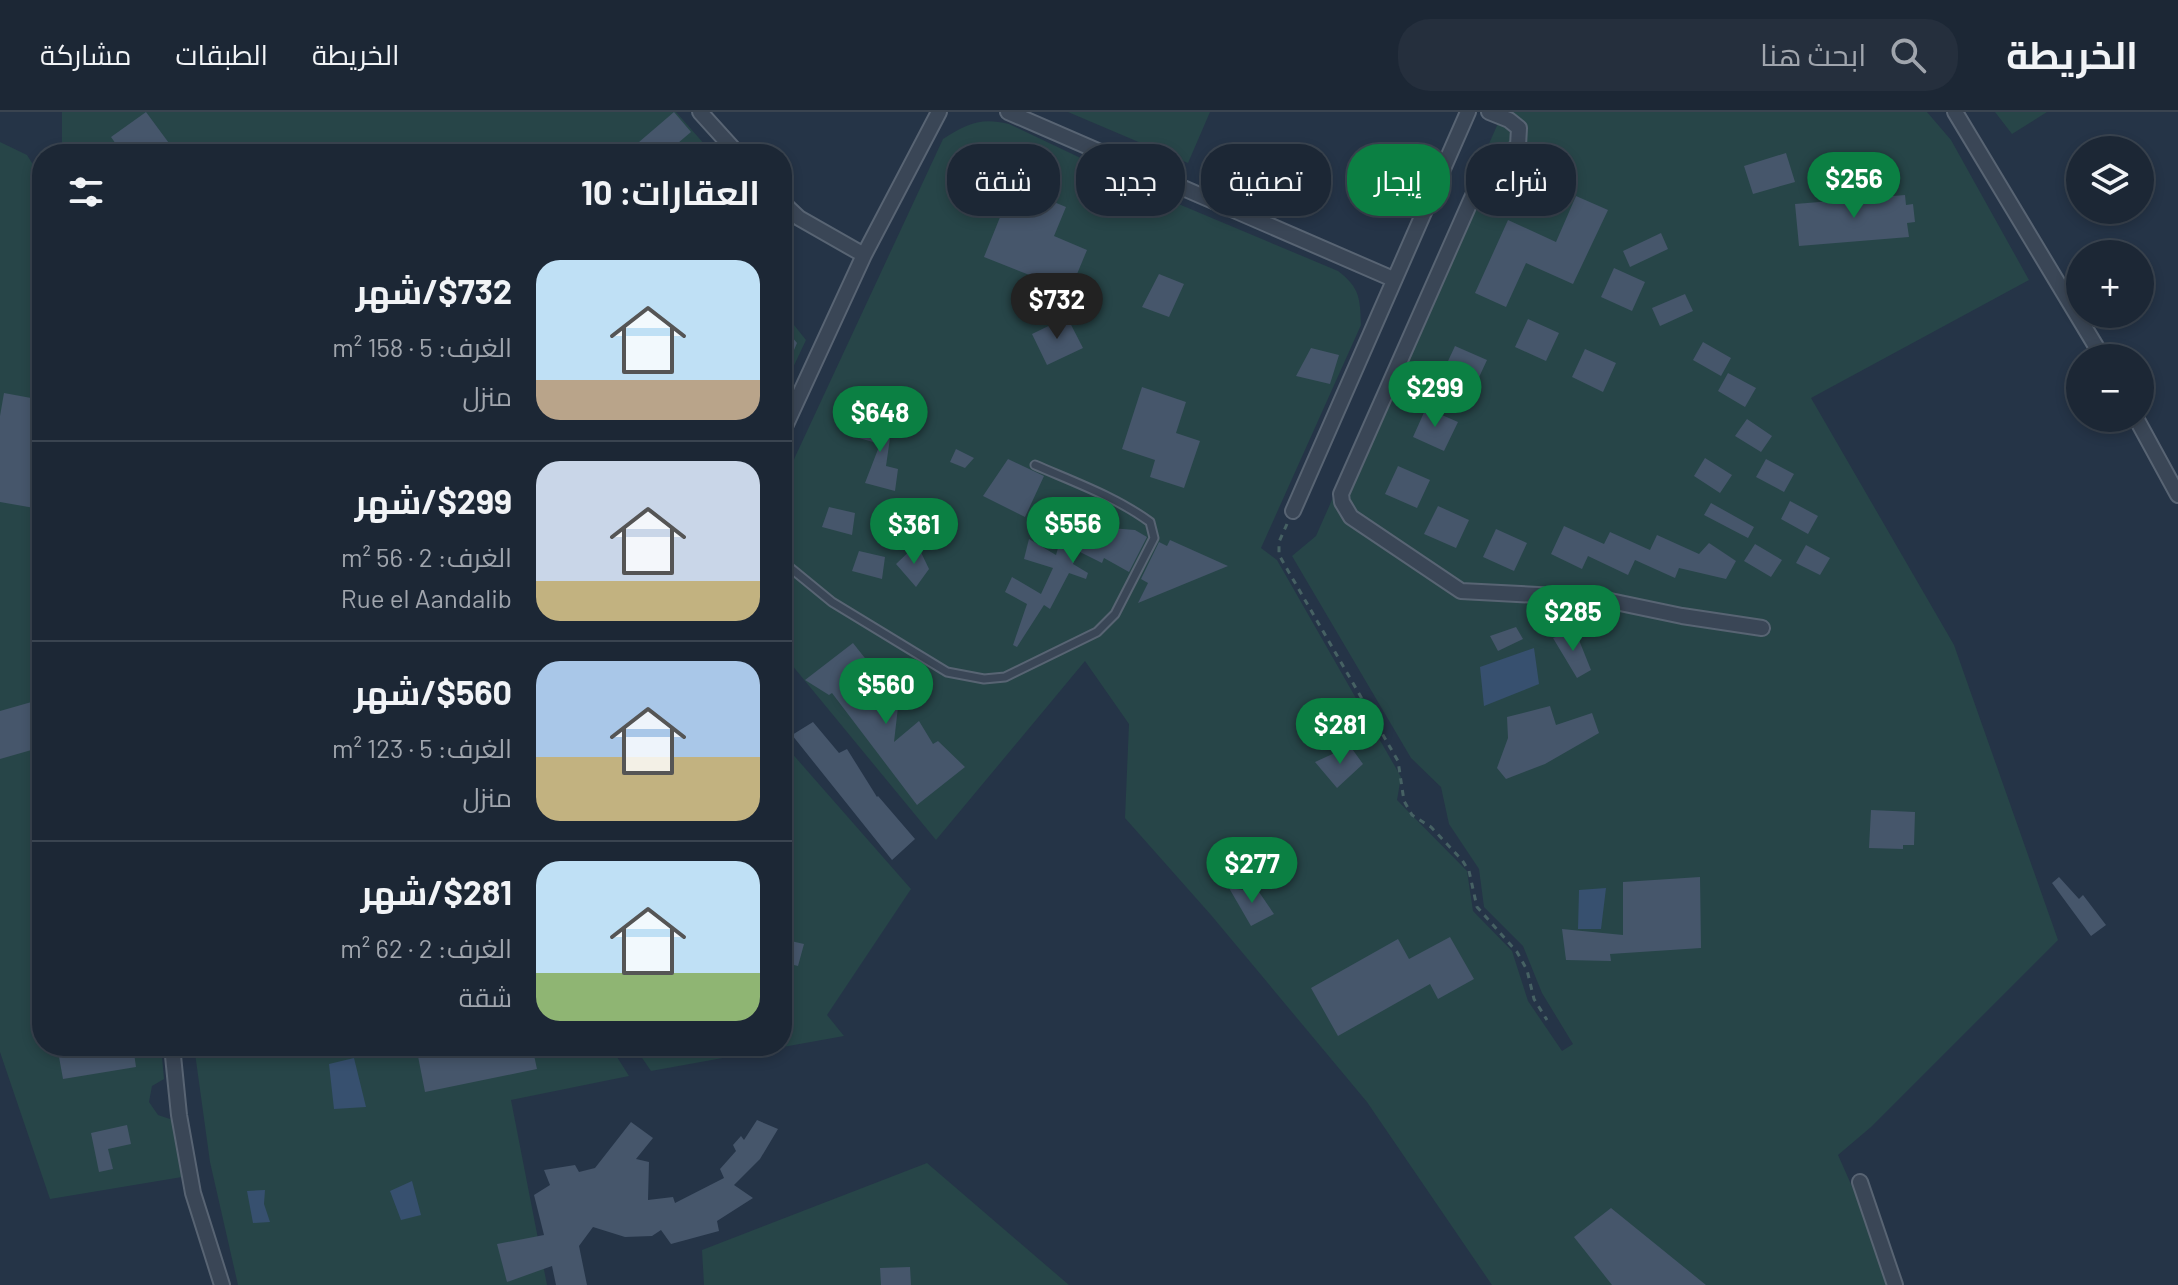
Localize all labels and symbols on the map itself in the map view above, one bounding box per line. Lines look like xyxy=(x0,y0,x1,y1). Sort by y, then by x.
pin: $256 xyxy=(1807,152,1901,220)
pin: $732 xyxy=(1010,273,1104,341)
pin: $299 xyxy=(1388,361,1482,429)
pin: $648 xyxy=(833,386,927,454)
pin: $556 xyxy=(1026,497,1120,565)
pin: $361 xyxy=(867,498,961,566)
pin: $285 xyxy=(1526,585,1620,653)
pin: $560 xyxy=(839,658,933,726)
pin: $281 xyxy=(1293,698,1387,766)
pin: $277 xyxy=(1205,837,1299,905)

